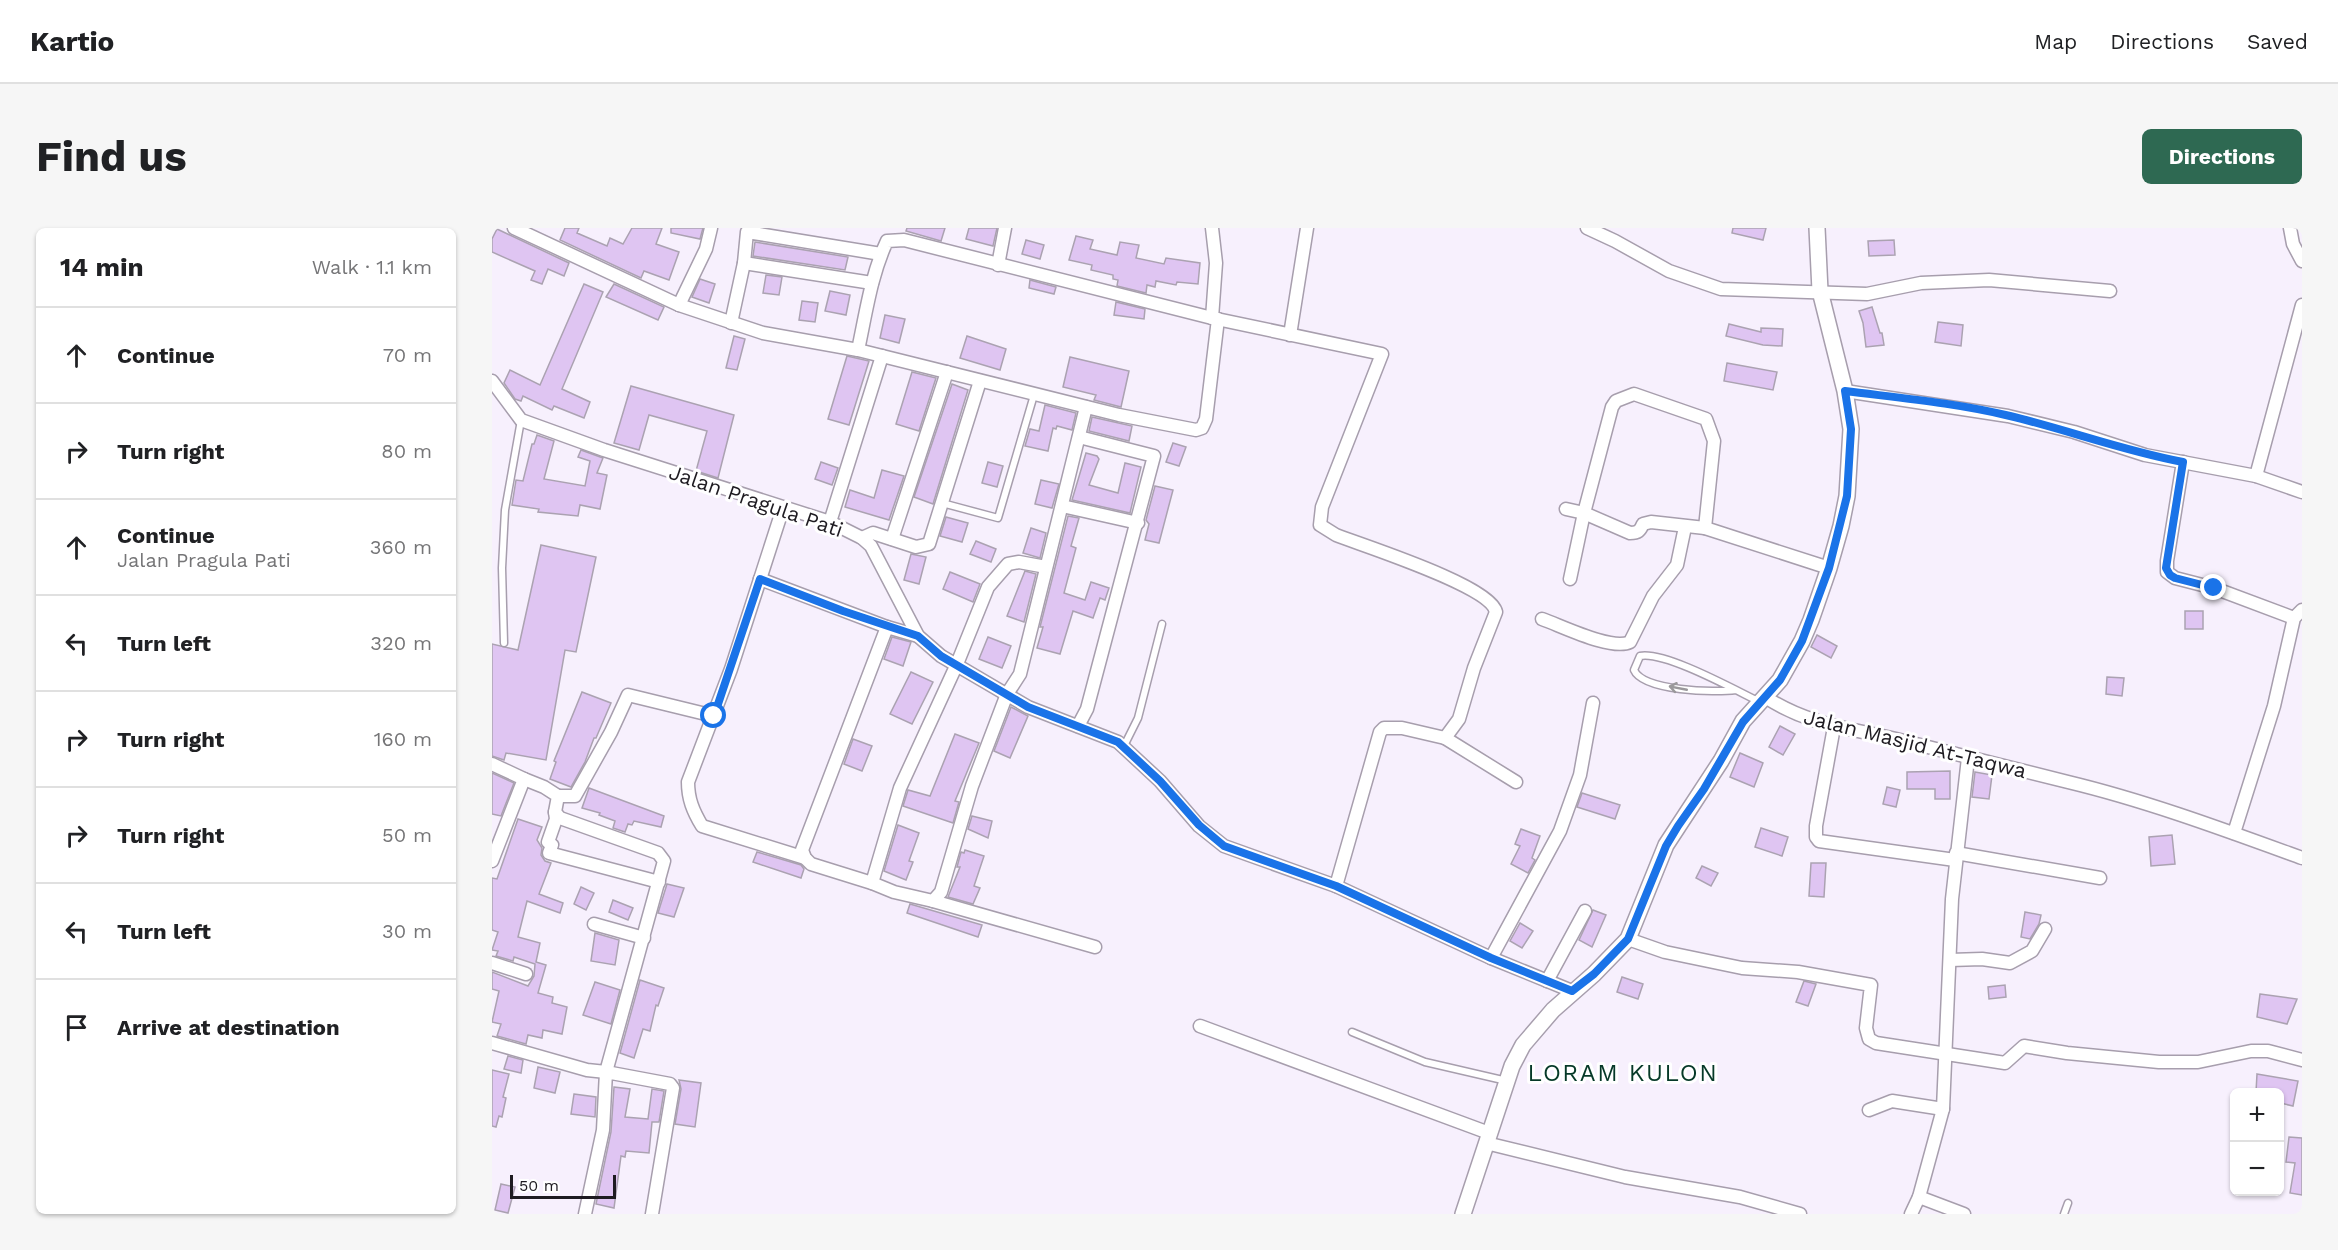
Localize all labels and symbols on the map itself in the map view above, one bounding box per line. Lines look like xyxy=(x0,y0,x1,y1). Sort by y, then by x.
street label: Jalan Pragula Pati xyxy=(666,459,847,542)
route end xyxy=(2200,574,2226,600)
one-way arrow xyxy=(1668,682,1688,693)
route start xyxy=(700,702,726,728)
street label: Jalan Masjid At-Taqwa xyxy=(1801,704,2029,783)
district label: LORAM KULON xyxy=(1528,1059,1718,1087)
scale bar xyxy=(510,1172,616,1200)

